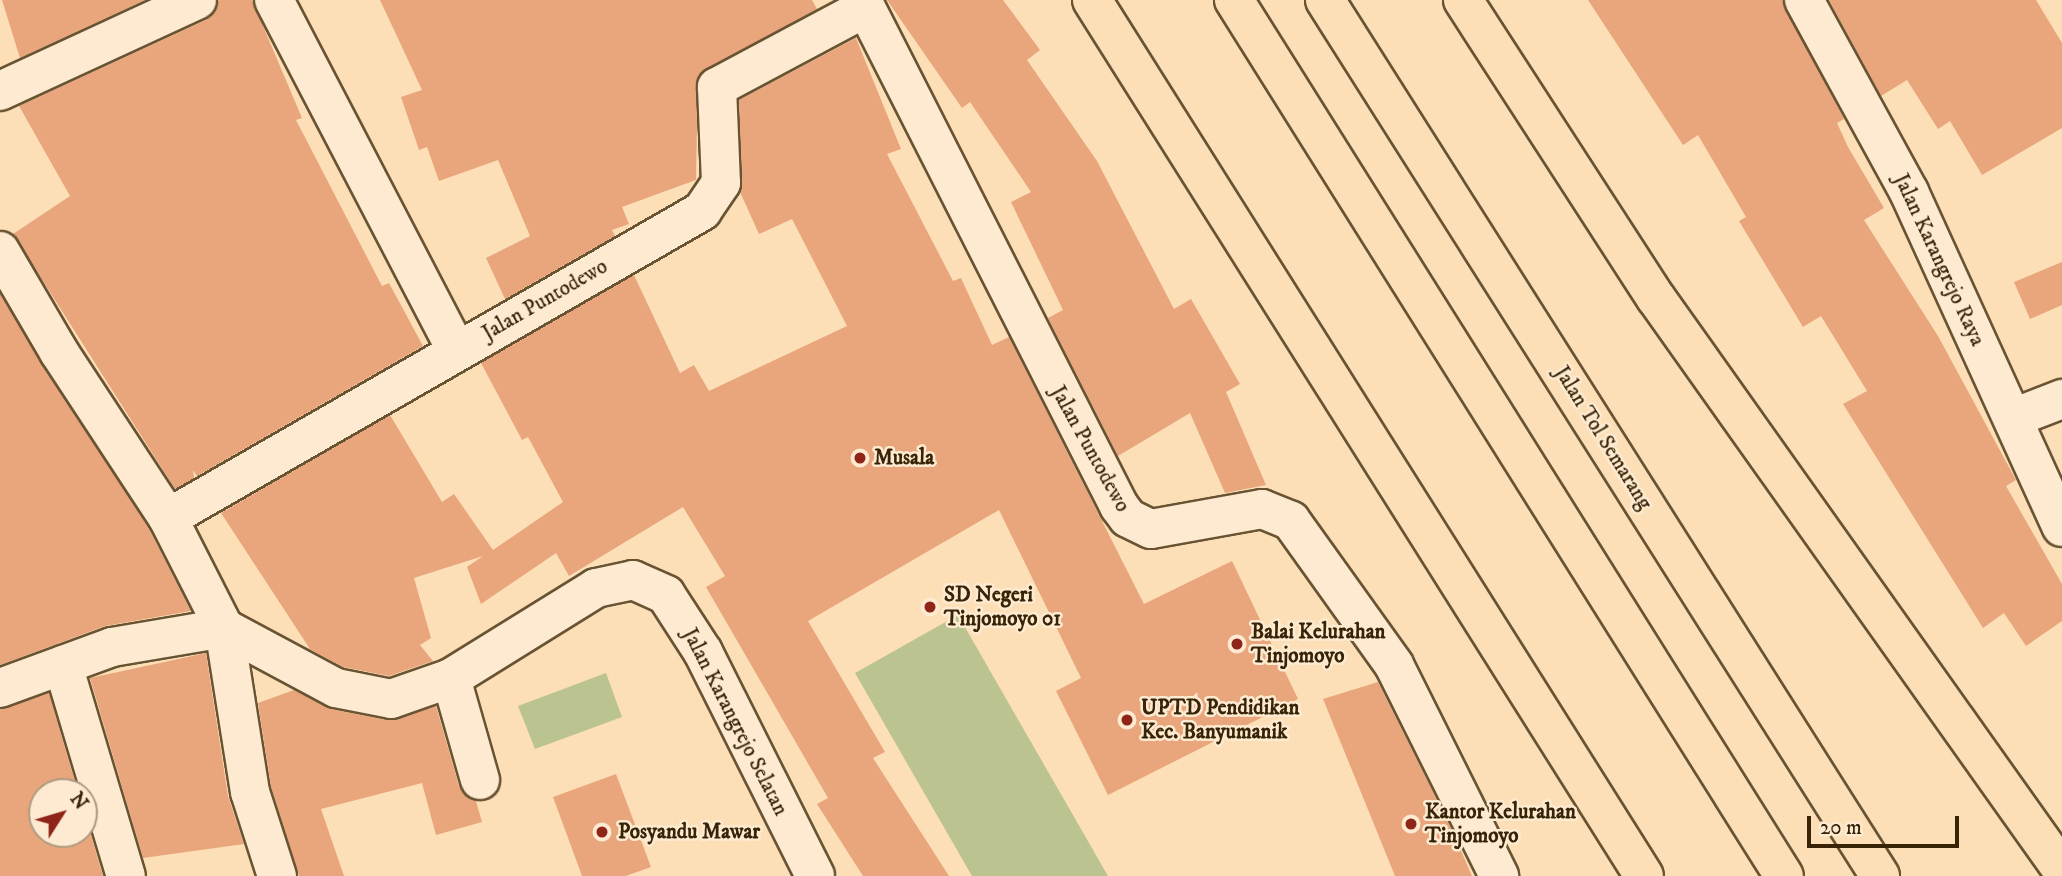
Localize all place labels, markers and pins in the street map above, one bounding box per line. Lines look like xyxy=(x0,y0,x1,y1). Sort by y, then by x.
place label: Musala xyxy=(874,445,934,471)
marker: Musala xyxy=(852,450,868,466)
place label: SD Negeri Tinjomoyo 01 xyxy=(944,582,1061,632)
marker: SD Negeri Tinjomoyo 01 xyxy=(922,599,938,615)
place label: Balai Kelurahan Tinjomoyo xyxy=(1251,619,1386,669)
marker: Balai Kelurahan Tinjomoyo xyxy=(1229,636,1245,652)
place label: UPTD Pendidikan Kec. Banyumanik xyxy=(1141,695,1299,745)
marker: UPTD Pendidikan Kec. Banyumanik xyxy=(1119,712,1135,728)
place label: Kantor Kelurahan Tinjomoyo xyxy=(1425,799,1576,849)
marker: Kantor Kelurahan Tinjomoyo xyxy=(1403,816,1419,832)
place label: Posyandu Mawar xyxy=(618,819,760,845)
marker: Posyandu Mawar xyxy=(592,822,612,842)

